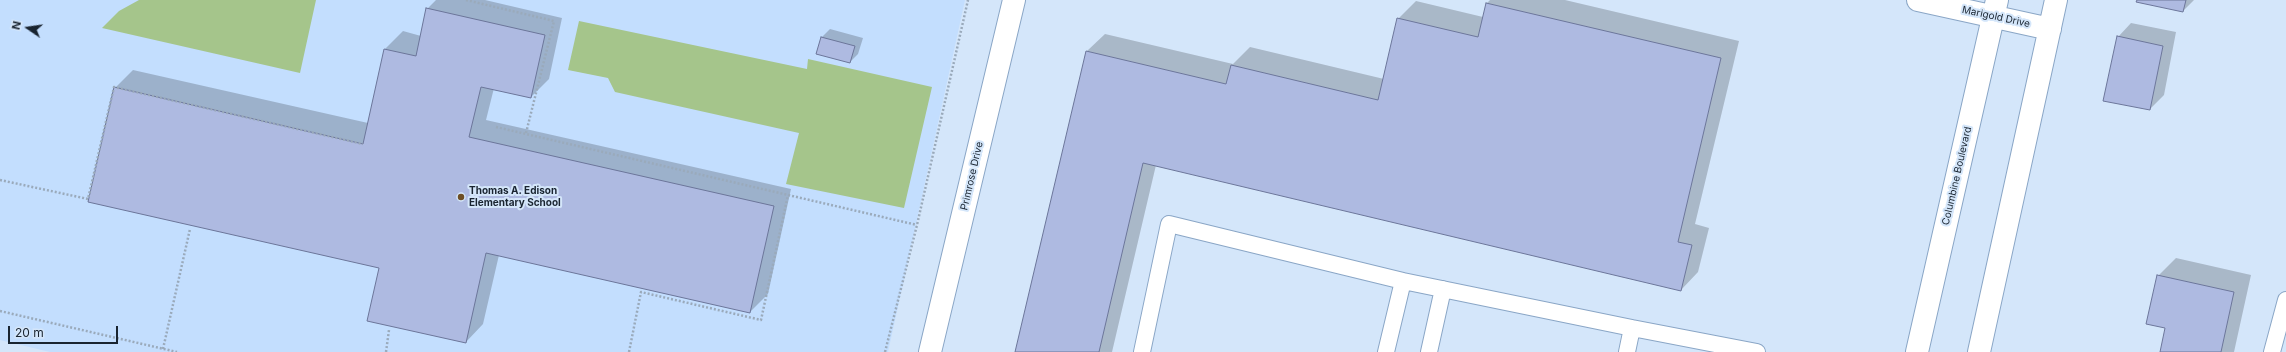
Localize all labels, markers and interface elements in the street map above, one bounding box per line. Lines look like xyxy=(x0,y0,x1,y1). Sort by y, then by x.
street label: Marigold Drive xyxy=(1961,4,2031,30)
north arrow xyxy=(8,8,48,48)
text: N xyxy=(9,20,24,31)
street label: Columbine Boulevard xyxy=(1940,125,1974,227)
street label: Primrose Drive xyxy=(958,141,986,211)
place label: Thomas A. Edison Elementary School xyxy=(469,185,561,208)
marker: Thomas A. Edison Elementary School xyxy=(456,192,466,202)
scale bar xyxy=(10,318,120,344)
text: 20 m xyxy=(15,325,44,340)

